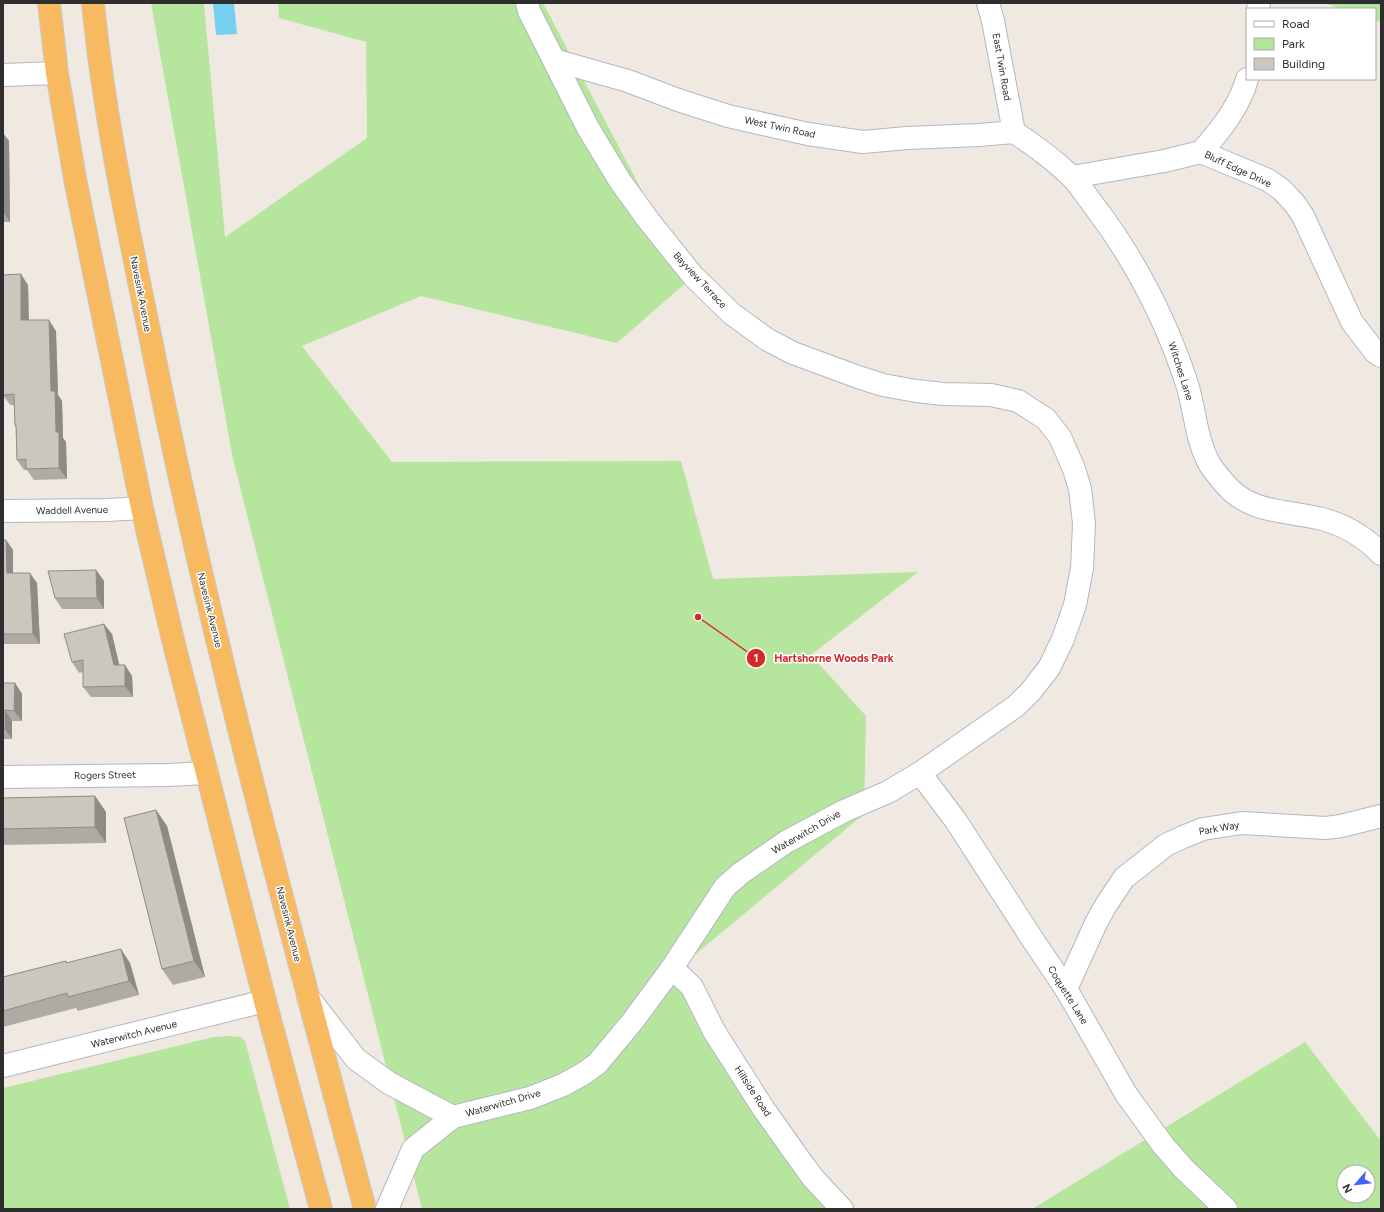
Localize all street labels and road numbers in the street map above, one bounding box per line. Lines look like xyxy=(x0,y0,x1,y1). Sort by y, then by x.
street label: East Twin Road xyxy=(990,32,1014,102)
street label: West Twin Road xyxy=(743,113,817,141)
street label: Bluff Edge Drive xyxy=(1202,148,1274,190)
street label: Bayview Terrace xyxy=(670,249,730,311)
street label: Navesink Avenue xyxy=(127,255,155,334)
street label: Witches Lane xyxy=(1165,340,1197,402)
street label: Waddell Avenue xyxy=(36,503,109,517)
street label: Navesink Avenue xyxy=(194,571,226,649)
street label: Rogers Street xyxy=(74,768,136,782)
street label: Waterwitch Drive xyxy=(769,807,843,857)
street label: Park Way xyxy=(1198,818,1241,838)
street label: Navesink Avenue xyxy=(273,885,305,963)
street label: Coquette Lane xyxy=(1045,963,1091,1027)
street label: Waterwitch Avenue xyxy=(90,1017,179,1051)
street label: Hillside Road xyxy=(732,1063,774,1119)
street label: Waterwitch Drive xyxy=(464,1086,543,1120)

